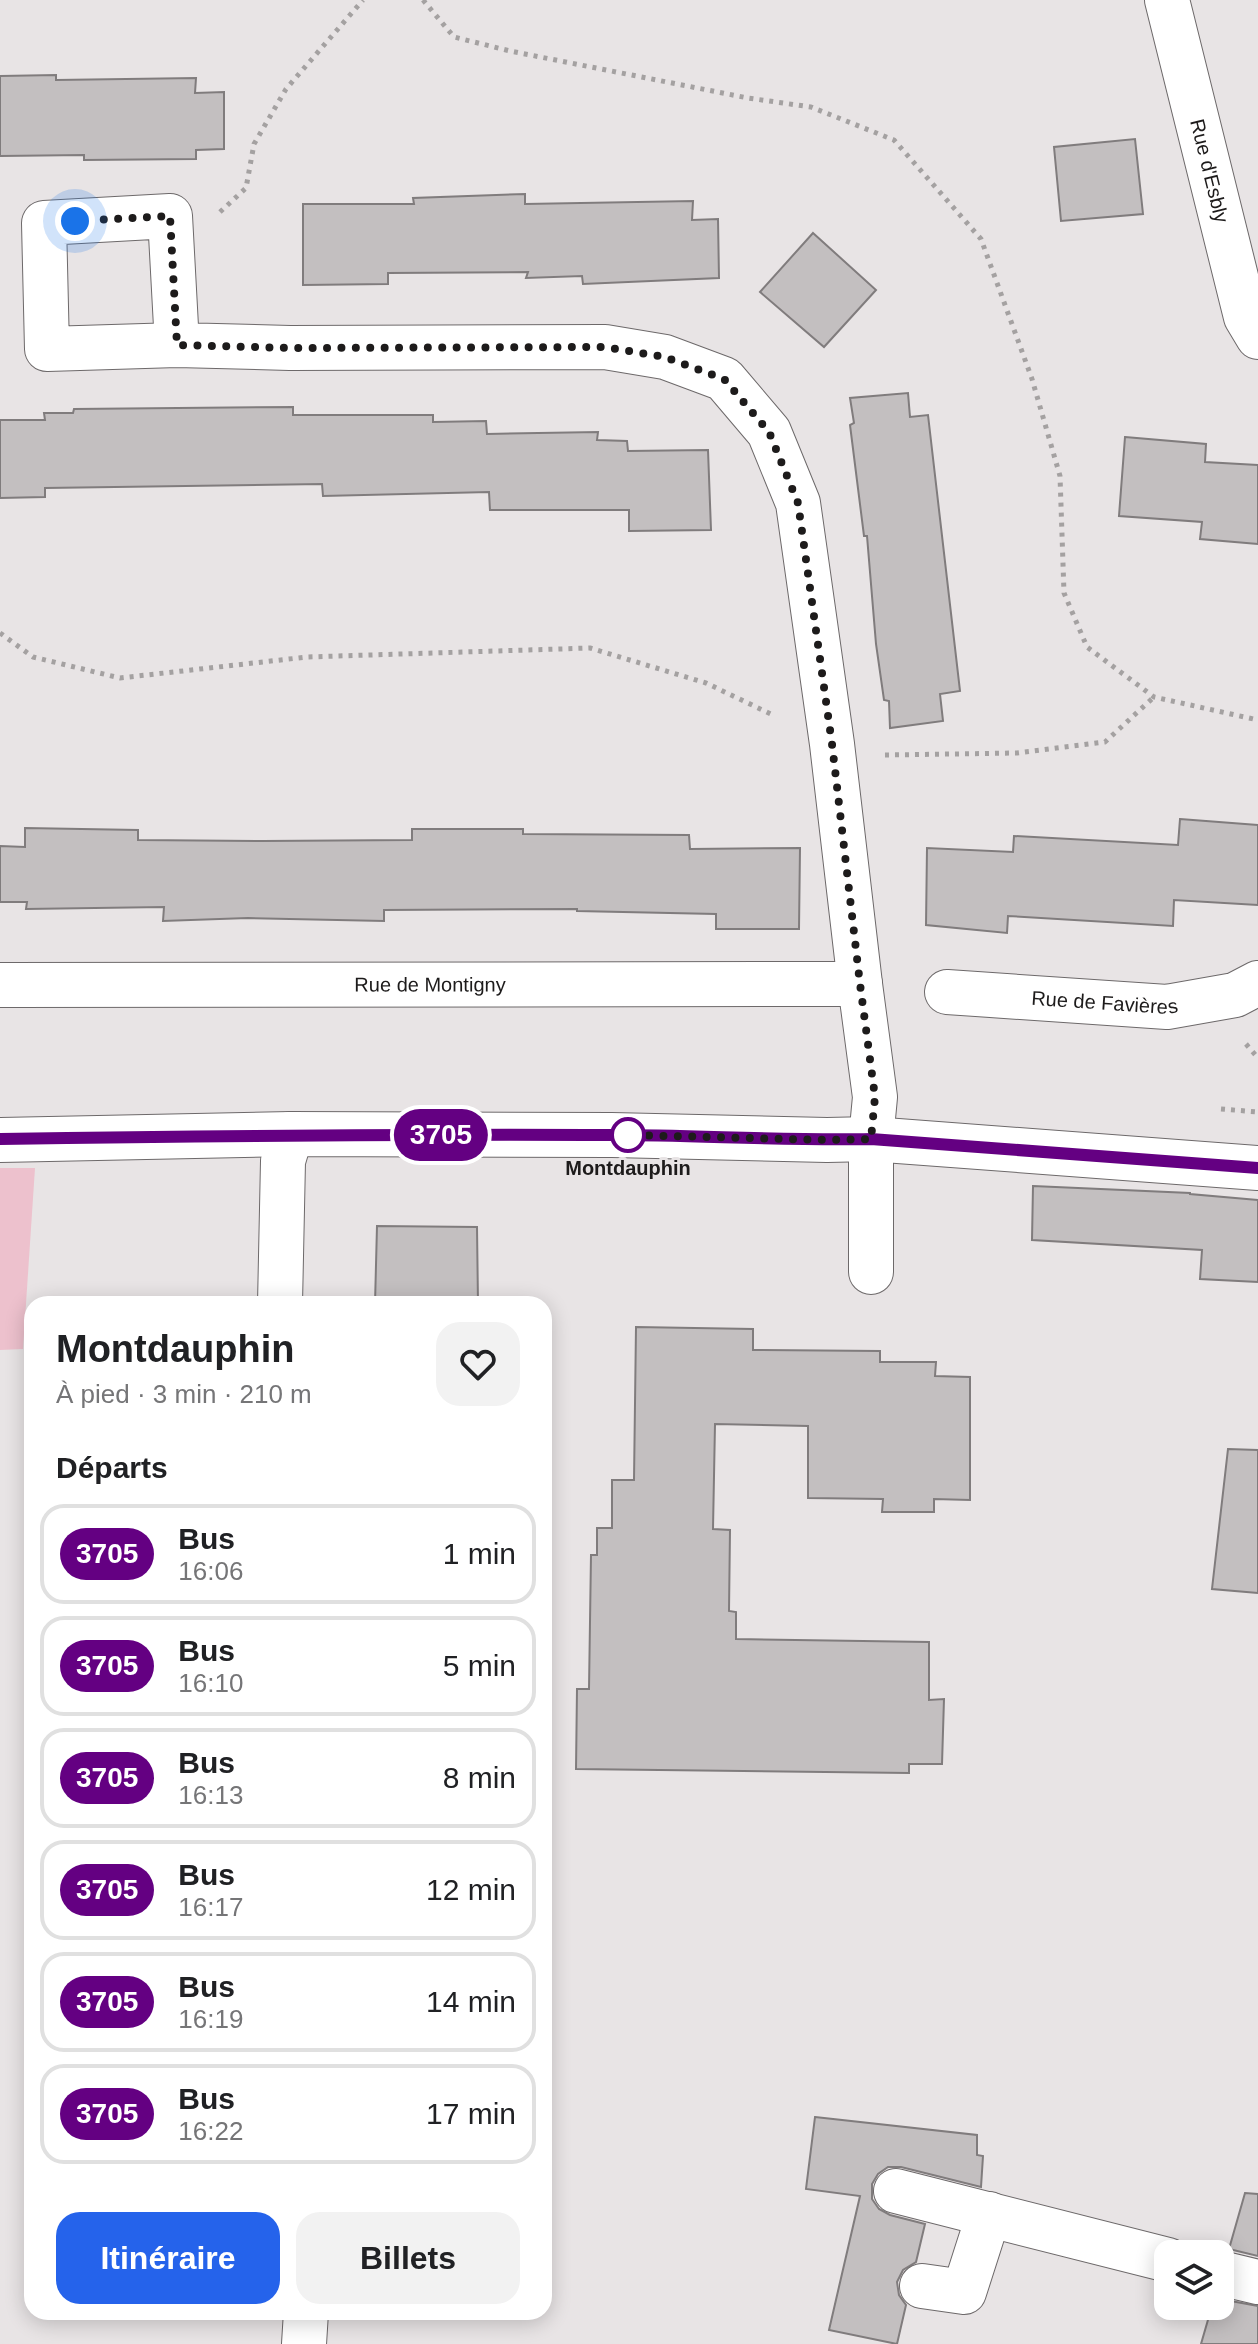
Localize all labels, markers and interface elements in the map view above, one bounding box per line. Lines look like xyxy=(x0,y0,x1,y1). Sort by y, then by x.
street label: Rue d'Esbly xyxy=(1186,117,1233,225)
your location xyxy=(55,201,95,241)
street label: Rue de Montigny xyxy=(354,973,506,996)
street label: Rue de Favières xyxy=(1031,987,1180,1018)
line badge: 3705 xyxy=(385,1109,497,1161)
marker: Montdauphin xyxy=(611,1118,645,1152)
text: 3705 xyxy=(410,1119,472,1150)
place label: Montdauphin xyxy=(565,1157,691,1179)
button: heart xyxy=(436,1322,520,1406)
text: Montdauphin xyxy=(56,1328,294,1370)
text: À pied · 3 min · 210 m xyxy=(56,1379,312,1409)
text: Départs xyxy=(56,1451,168,1484)
text: Bus xyxy=(178,1522,235,1555)
text: 1 min xyxy=(443,1537,516,1570)
text: 3705 xyxy=(76,1538,138,1569)
text: 16:06 xyxy=(178,1556,243,1586)
text: Bus xyxy=(178,1634,235,1667)
text: 5 min xyxy=(443,1649,516,1682)
text: 3705 xyxy=(76,1650,138,1681)
text: 16:10 xyxy=(178,1668,243,1698)
text: Bus xyxy=(178,1746,235,1779)
text: 8 min xyxy=(443,1761,516,1794)
text: 3705 xyxy=(76,1762,138,1793)
text: 16:13 xyxy=(178,1780,243,1810)
text: Bus xyxy=(178,1858,235,1891)
text: 12 min xyxy=(426,1873,516,1906)
text: 3705 xyxy=(76,1874,138,1905)
text: 16:17 xyxy=(178,1892,243,1922)
text: Bus xyxy=(178,1970,235,2003)
text: 14 min xyxy=(426,1985,516,2018)
text: 3705 xyxy=(76,1986,138,2017)
text: 16:19 xyxy=(178,2004,243,2034)
text: Bus xyxy=(178,2082,235,2115)
text: 17 min xyxy=(426,2097,516,2130)
text: 3705 xyxy=(76,2098,138,2129)
text: 16:22 xyxy=(178,2116,243,2146)
button: Itinéraire xyxy=(56,2212,280,2304)
button: Billets xyxy=(296,2212,520,2304)
map controls xyxy=(1154,2240,1234,2320)
button: layers xyxy=(1154,2240,1234,2320)

